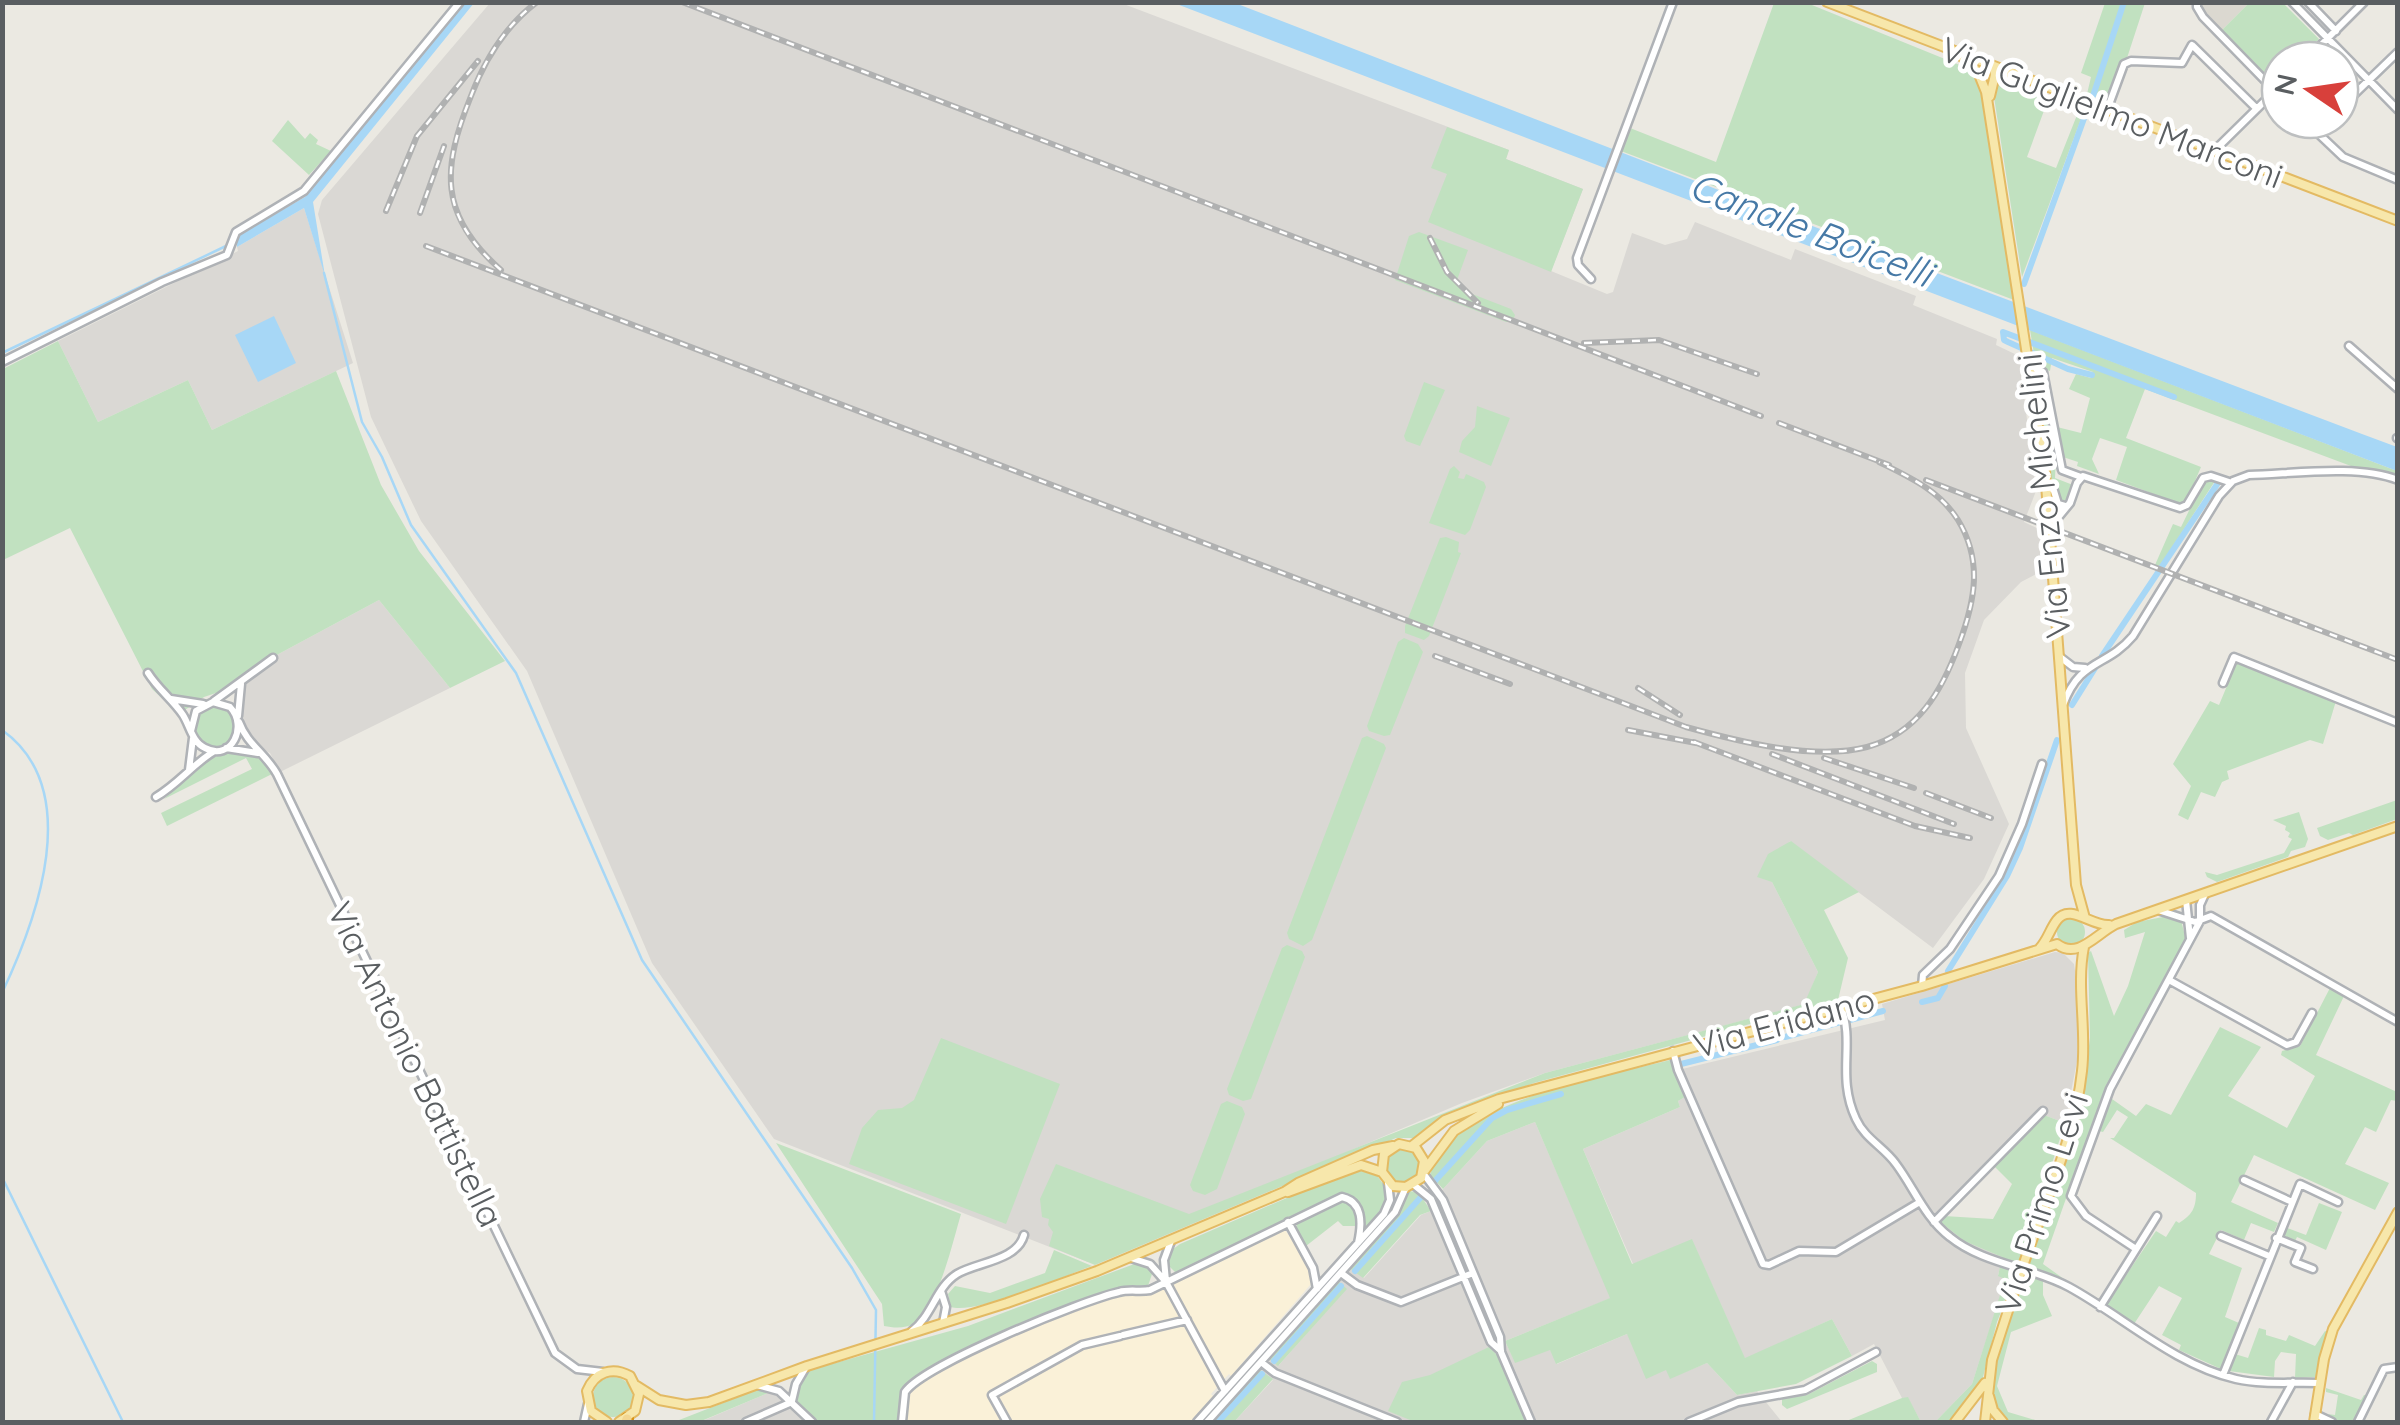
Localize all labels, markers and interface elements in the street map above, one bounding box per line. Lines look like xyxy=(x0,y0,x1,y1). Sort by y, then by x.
street label: Via Guglielmo Marconi xyxy=(1935,26,2289,198)
north arrow xyxy=(2260,40,2360,140)
text: N xyxy=(2266,70,2305,98)
water label: Canale Boicelli xyxy=(1683,161,1943,299)
street label: Via Enzo Michelini xyxy=(2006,351,2080,641)
street label: Via Antonio Battistella xyxy=(318,894,514,1234)
street label: Via Eridano xyxy=(1688,977,1880,1067)
street label: Via Primo Levi xyxy=(1985,1087,2097,1319)

